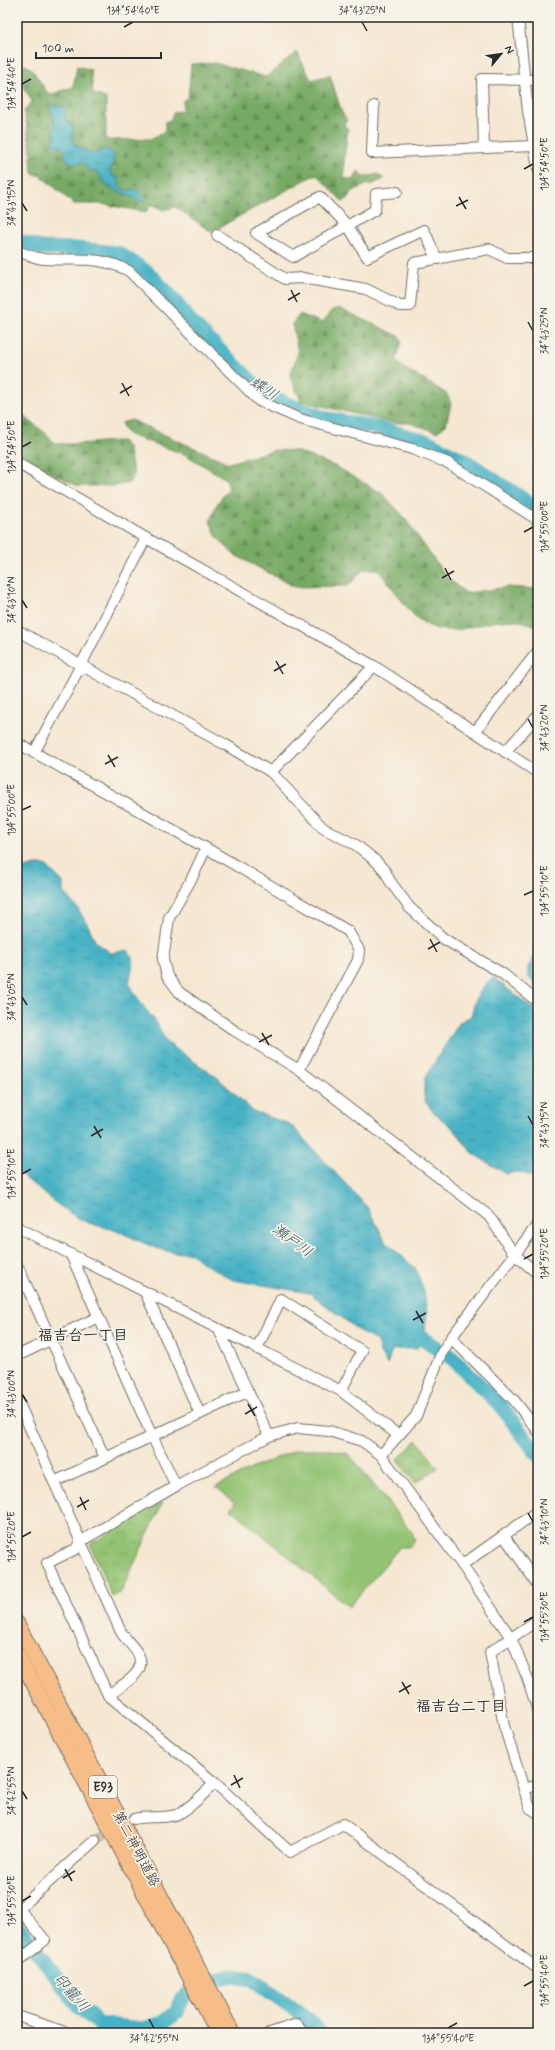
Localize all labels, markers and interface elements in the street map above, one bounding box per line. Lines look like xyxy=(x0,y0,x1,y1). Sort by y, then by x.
text: 134°54'40"E xyxy=(106,4,160,18)
text: 34°43'25"N xyxy=(339,4,386,18)
scale bar xyxy=(36,34,161,60)
north arrow xyxy=(481,34,521,74)
text: 100 m xyxy=(42,41,74,57)
text: N xyxy=(501,43,517,56)
text: 134°54'40"E xyxy=(5,57,19,111)
text: 134°54'50"E xyxy=(538,137,552,191)
text: 34°43'15"N xyxy=(5,180,19,226)
text: 34°43'25"N xyxy=(538,307,552,354)
water label: 蝶川 xyxy=(246,372,282,406)
text: 134°54'50"E xyxy=(5,420,19,474)
text: 134°55'00"E xyxy=(538,501,552,553)
text: 34°43'10"N xyxy=(5,576,19,623)
text: 34°43'20"N xyxy=(538,704,552,752)
text: 134°55'00"E xyxy=(5,784,19,836)
text: 134°55'10"E xyxy=(538,865,552,917)
text: 34°43'05"N xyxy=(5,973,19,1021)
text: 34°43'15"N xyxy=(538,1102,552,1148)
text: 134°55'10"E xyxy=(5,1148,19,1200)
water label: 瀬戸川 xyxy=(268,1220,316,1262)
text: 134°55'20"E xyxy=(538,1228,552,1280)
district label: 福吉台一丁目 xyxy=(38,1326,128,1346)
text: 34°43'00"N xyxy=(5,1370,19,1418)
text: 34°43'10"N xyxy=(538,1498,552,1545)
text: 134°55'20"E xyxy=(5,1511,19,1563)
text: 134°55'30"E xyxy=(538,1591,552,1643)
district label: 福吉台二丁目 xyxy=(416,1697,506,1717)
text: 34°42'55"N xyxy=(5,1766,19,1815)
road number: E93 xyxy=(89,1776,117,1798)
street label: 第二神明道路 xyxy=(108,1808,164,1890)
text: 134°55'30"E xyxy=(5,1875,19,1927)
text: 134°55'40"E xyxy=(538,1955,552,2007)
water label: 印籠川 xyxy=(49,1969,93,2017)
text: 34°42'55"N xyxy=(130,2032,179,2046)
text: 134°55'40"E xyxy=(422,2032,474,2046)

